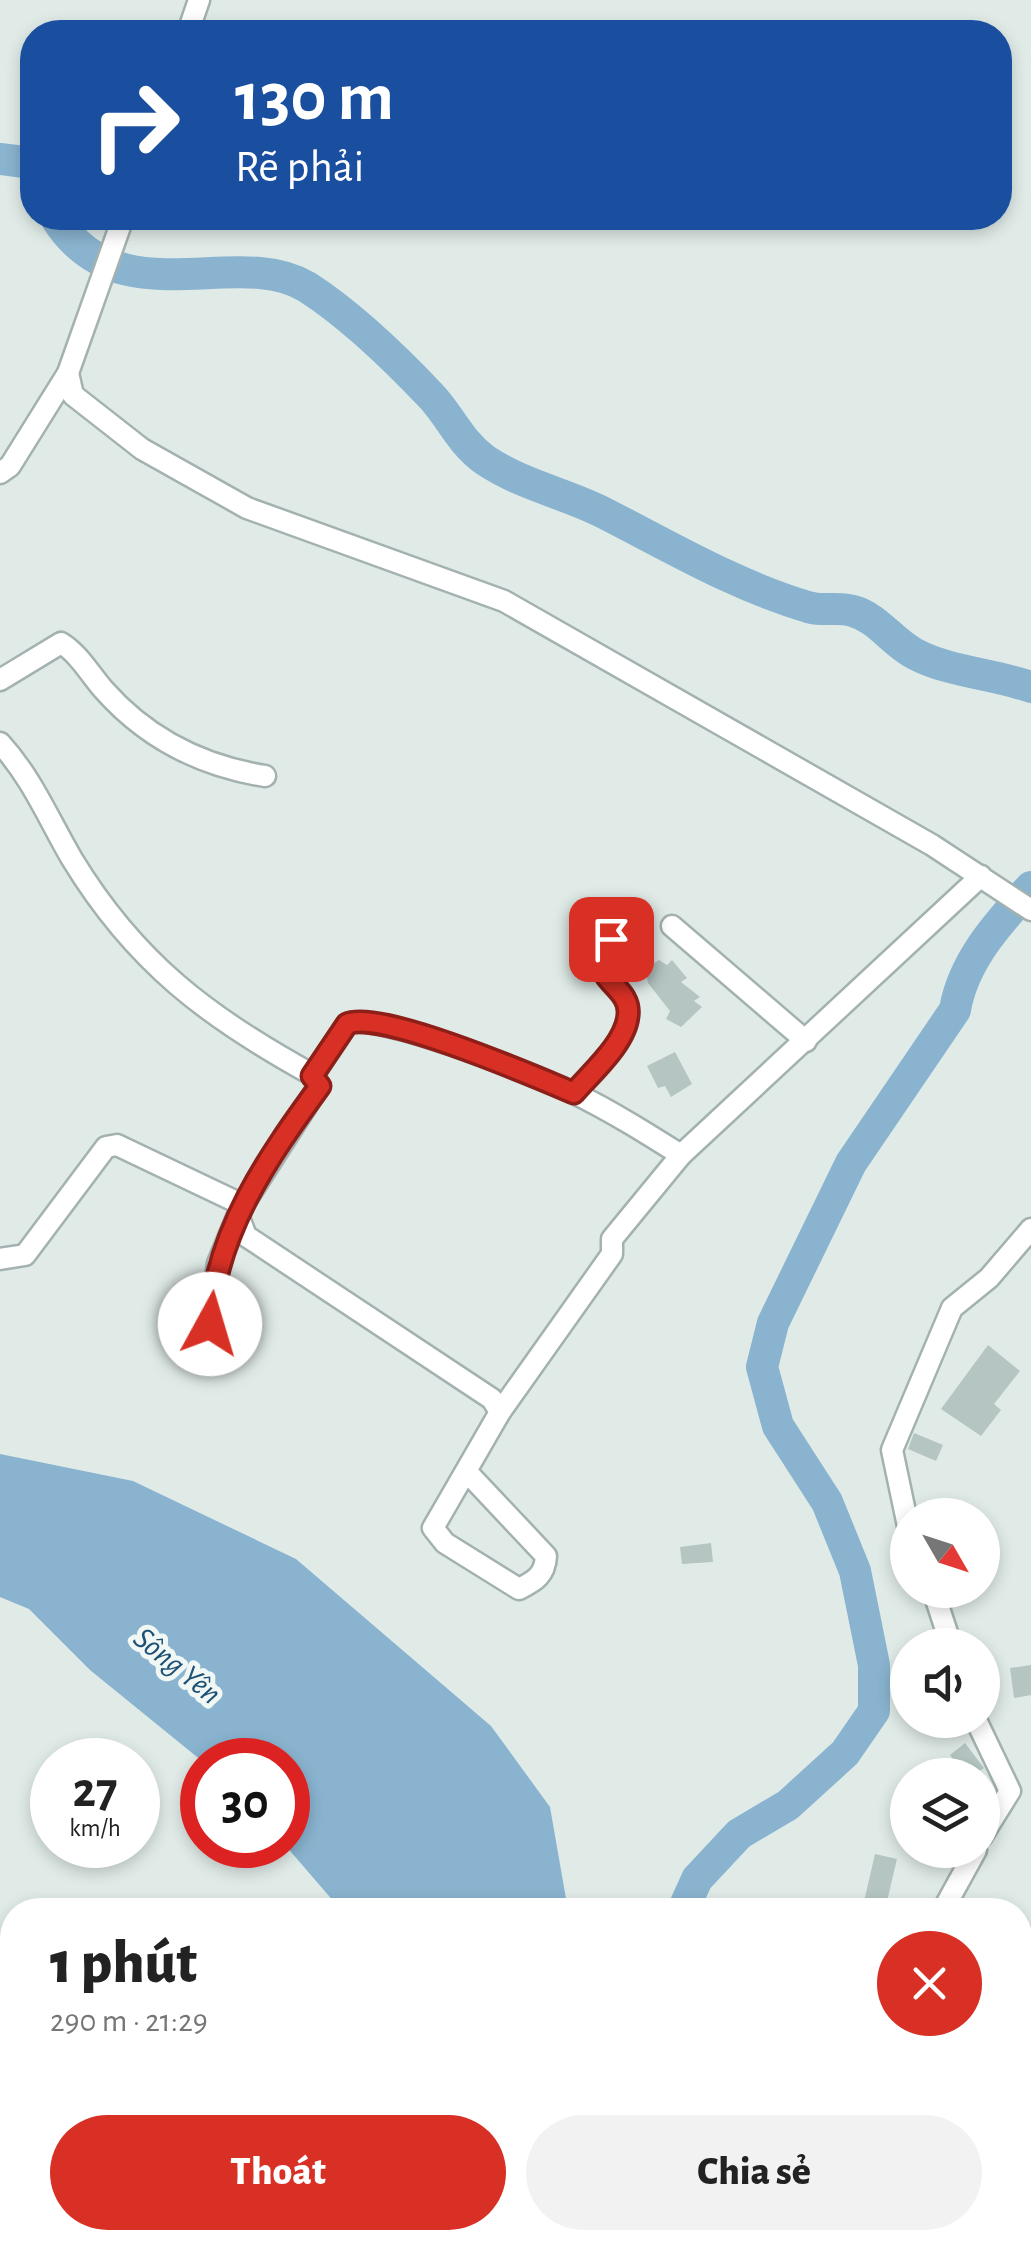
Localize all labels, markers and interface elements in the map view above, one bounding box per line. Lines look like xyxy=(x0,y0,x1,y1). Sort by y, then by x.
icon: right xyxy=(70,60,200,190)
text: 130 m xyxy=(235,63,394,133)
text: Rẽ phải xyxy=(235,145,365,190)
pin xyxy=(569,897,654,982)
icon: arrive xyxy=(584,912,639,967)
position arrow xyxy=(158,1272,262,1376)
north arrow xyxy=(890,1498,1000,1608)
map controls xyxy=(890,1498,1000,1868)
water label: Sông Yên xyxy=(128,1621,227,1710)
button: sound xyxy=(890,1628,1000,1738)
speed limit sign: 30 xyxy=(180,1738,310,1868)
button: layers xyxy=(890,1758,1000,1868)
text: 27 xyxy=(72,1766,118,1816)
text: km/h xyxy=(69,1816,121,1841)
button: close xyxy=(877,1931,982,2036)
text: 1 phút xyxy=(50,1934,197,1994)
text: 290 m · 21:29 xyxy=(50,2005,208,2037)
button: Thoát xyxy=(50,2115,506,2230)
button: Chia sẻ xyxy=(526,2115,982,2230)

